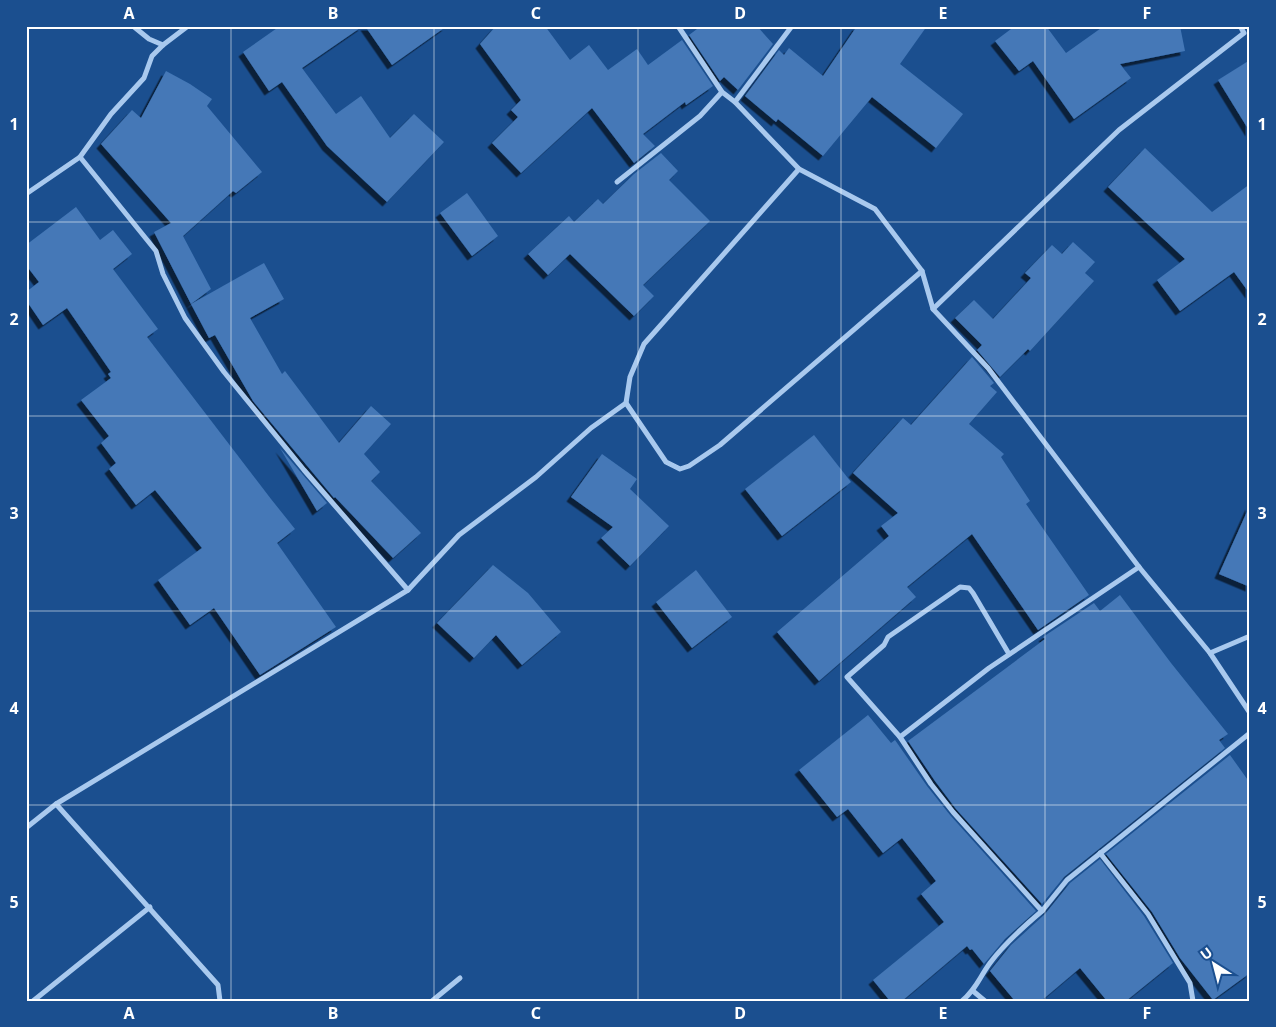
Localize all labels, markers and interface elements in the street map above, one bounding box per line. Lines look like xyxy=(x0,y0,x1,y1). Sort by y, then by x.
text: A xyxy=(123,2,135,24)
text: B xyxy=(328,2,338,24)
text: C xyxy=(531,2,541,24)
text: D xyxy=(734,2,746,24)
text: E xyxy=(939,2,948,24)
text: F xyxy=(1143,2,1151,24)
text: 1 xyxy=(9,113,19,135)
text: 1 xyxy=(1257,113,1267,135)
text: 2 xyxy=(9,308,19,330)
text: 2 xyxy=(1257,308,1267,330)
text: 3 xyxy=(9,502,19,524)
text: 3 xyxy=(1257,502,1267,524)
text: 4 xyxy=(9,697,19,719)
text: 4 xyxy=(1257,697,1267,719)
text: 5 xyxy=(9,891,19,913)
text: 5 xyxy=(1257,891,1267,913)
north arrow xyxy=(1188,940,1238,990)
text: U xyxy=(1196,942,1216,964)
text: A xyxy=(123,1002,135,1024)
text: B xyxy=(328,1002,338,1024)
text: C xyxy=(531,1002,541,1024)
text: D xyxy=(734,1002,746,1024)
text: E xyxy=(939,1002,948,1024)
text: F xyxy=(1143,1002,1151,1024)

